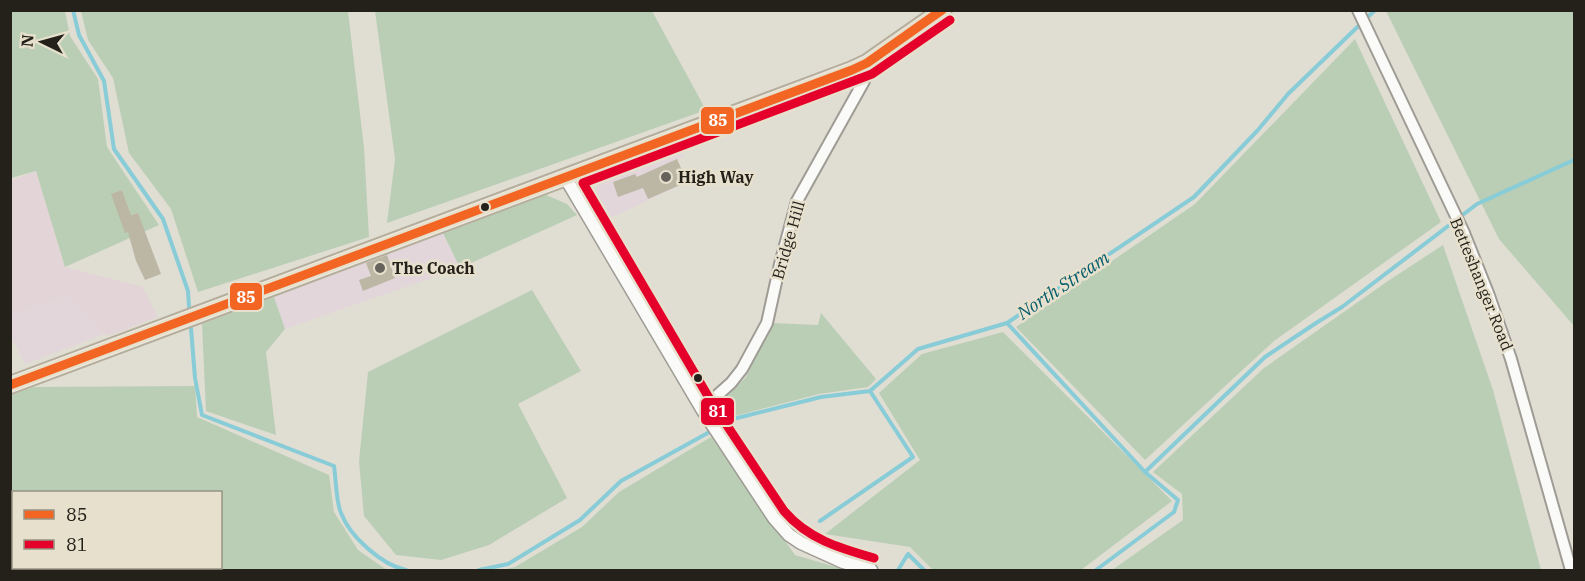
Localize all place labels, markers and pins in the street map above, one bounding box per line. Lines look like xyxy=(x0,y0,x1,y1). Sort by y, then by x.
place label: High Way xyxy=(678,167,754,187)
marker: High Way xyxy=(659,170,673,184)
unlabelled marker xyxy=(479,201,491,213)
place label: The Coach xyxy=(392,258,475,278)
marker: The Coach xyxy=(373,261,387,275)
unlabelled marker xyxy=(692,372,704,384)

